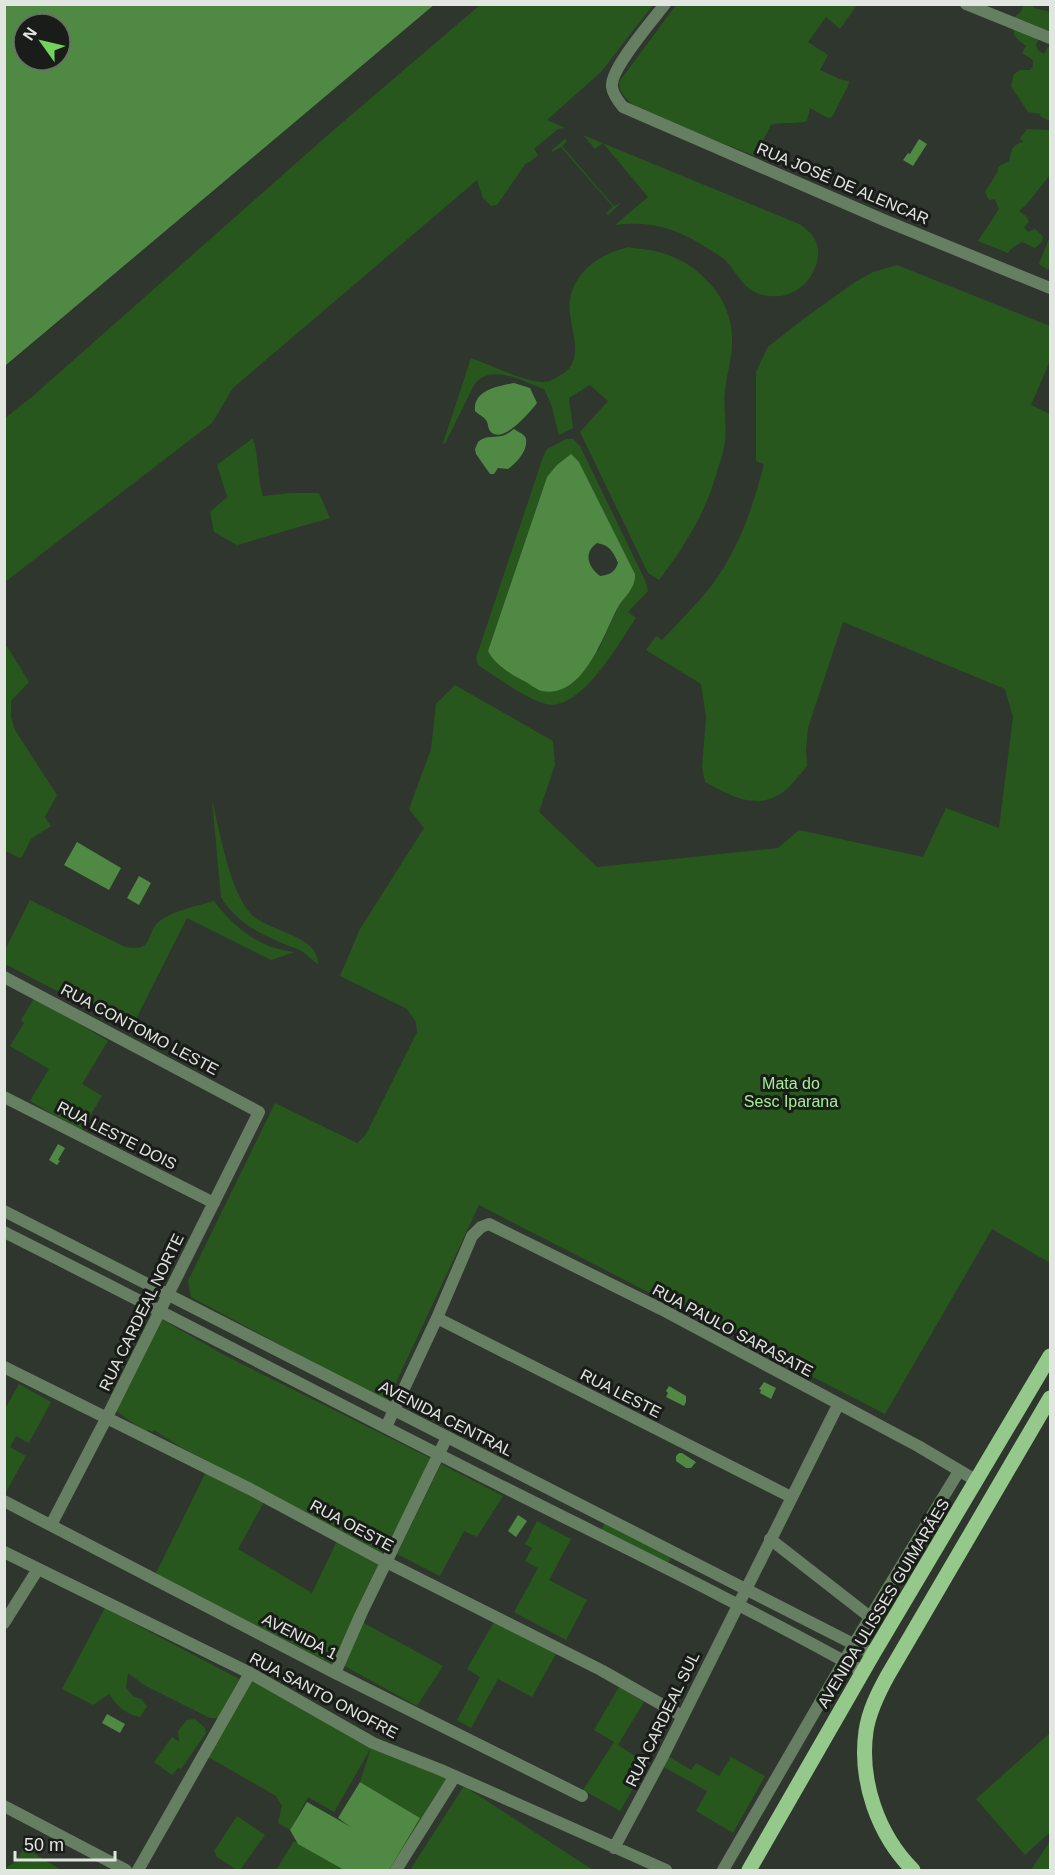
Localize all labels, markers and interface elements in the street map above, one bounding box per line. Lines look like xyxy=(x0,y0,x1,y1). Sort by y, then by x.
north arrow xyxy=(12,12,72,72)
text: N xyxy=(20,24,40,43)
street label: RUA JOSÉ DE ALENCAR xyxy=(754,139,932,227)
street label: RUA CONTOMO LESTE xyxy=(58,981,221,1078)
park label: Mata do Sesc Iparana xyxy=(744,1075,838,1110)
street label: RUA LESTE DOIS xyxy=(54,1098,179,1173)
street label: RUA CARDEAL NORTE xyxy=(96,1231,187,1393)
street label: RUA PAULO SARASATE xyxy=(650,1281,816,1380)
street label: RUA LESTE xyxy=(578,1366,664,1421)
street label: AVENIDA CENTRAL xyxy=(376,1377,515,1460)
street label: AVENIDA ULISSES GUIMARÃES xyxy=(812,1495,953,1711)
street label: RUA OESTE xyxy=(307,1496,396,1554)
street label: AVENIDA 1 xyxy=(260,1610,340,1663)
street label: RUA SANTO ONOFRE xyxy=(247,1649,401,1742)
street label: RUA CARDEAL SUL xyxy=(622,1649,703,1789)
scale bar xyxy=(15,1824,116,1862)
text: 50 m xyxy=(24,1835,64,1855)

